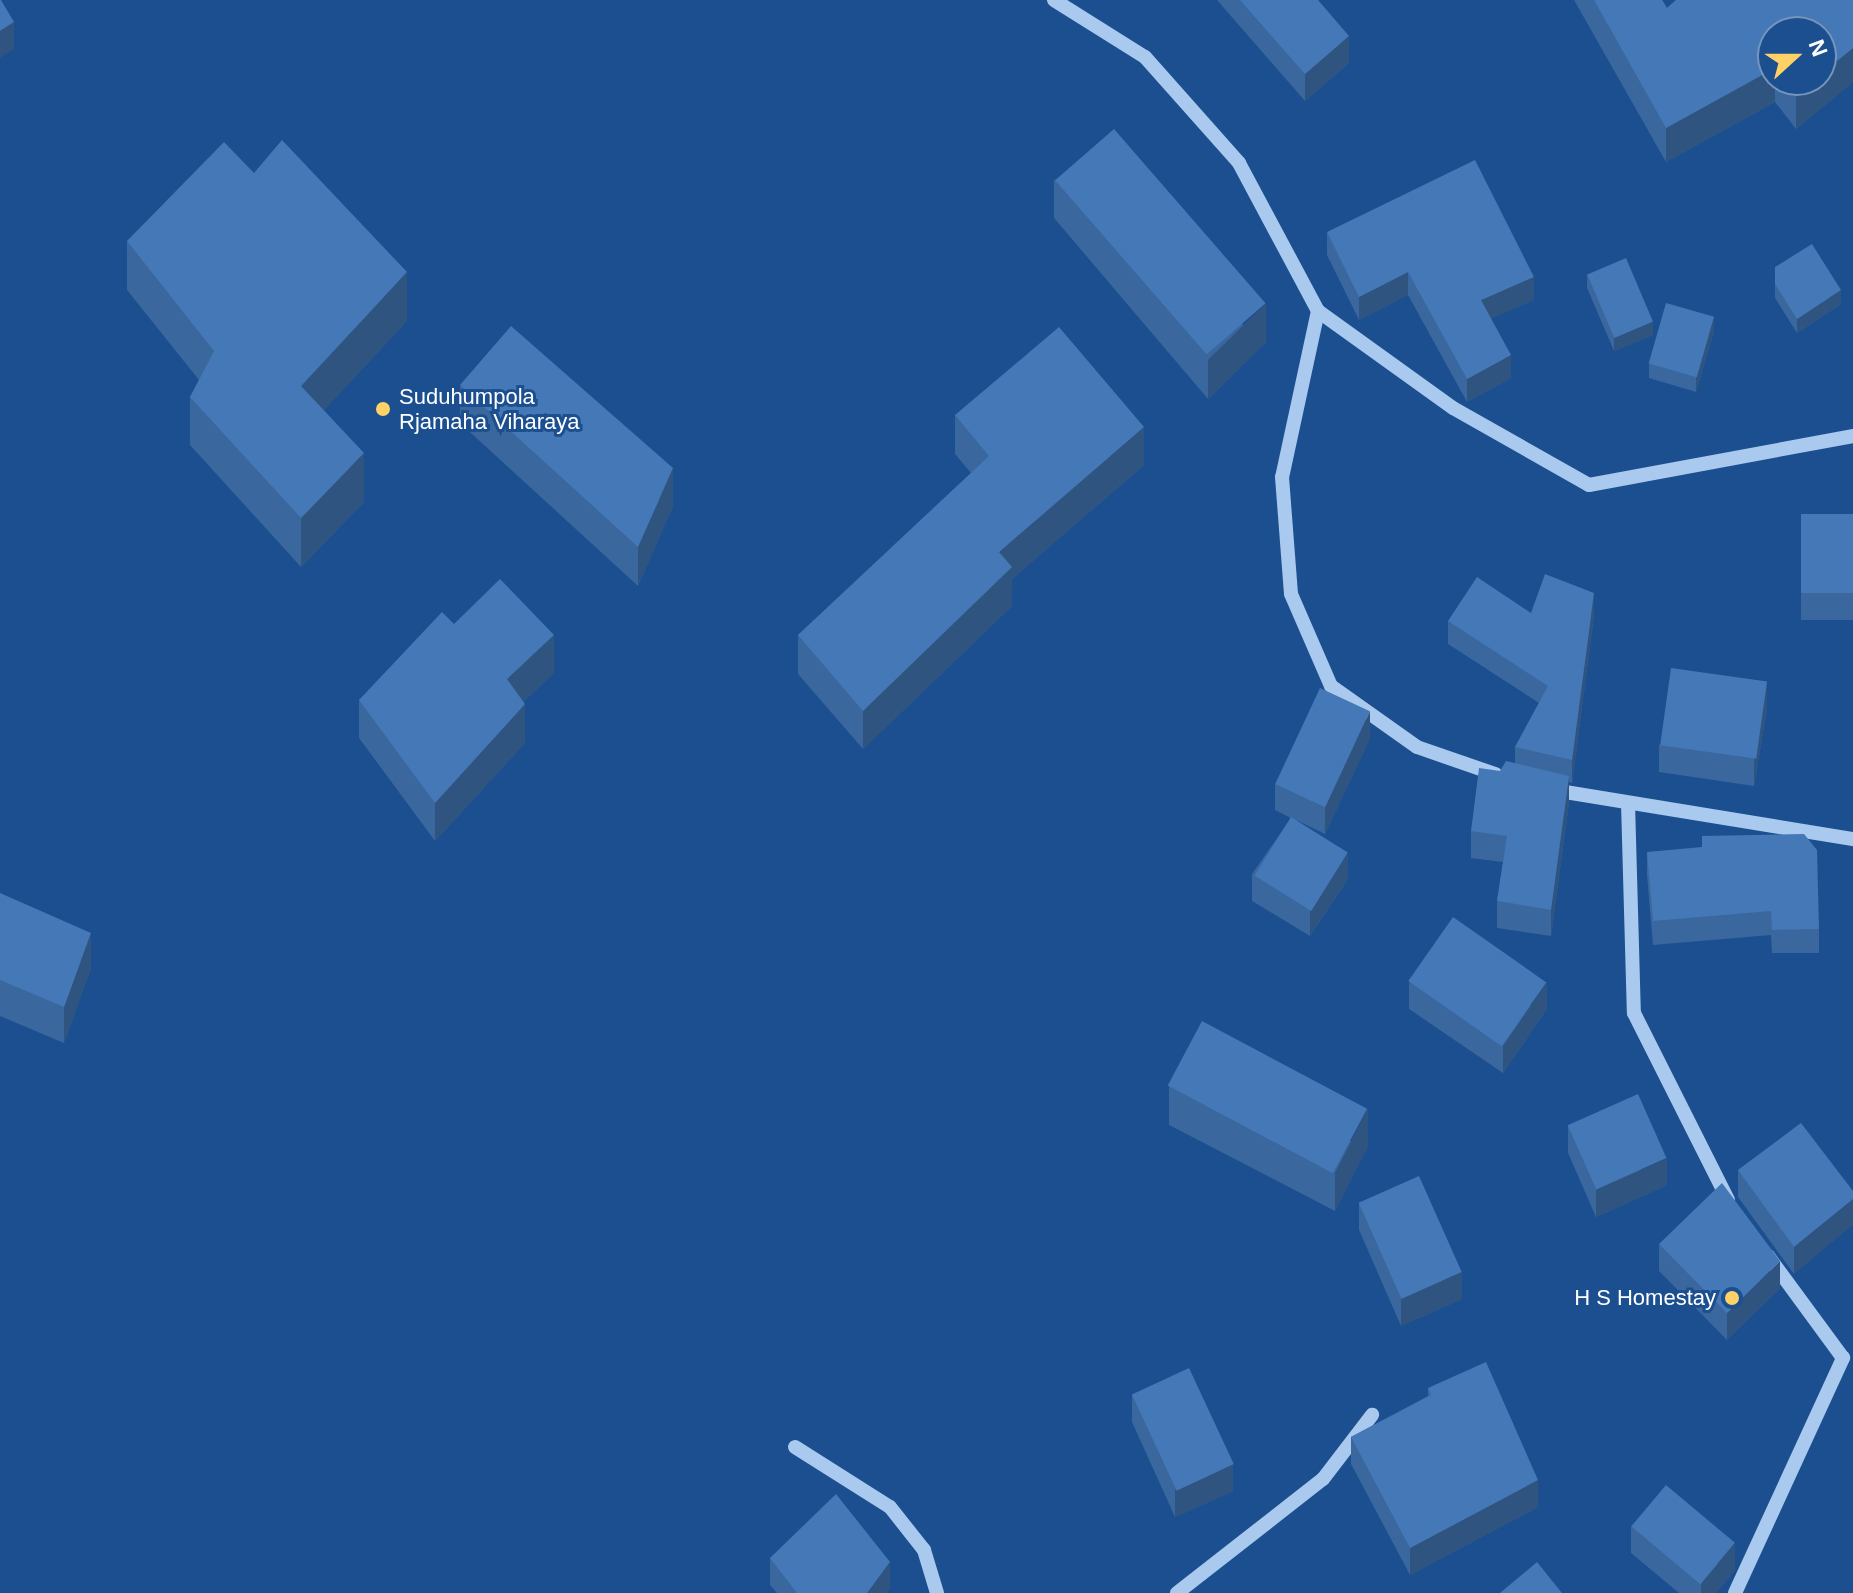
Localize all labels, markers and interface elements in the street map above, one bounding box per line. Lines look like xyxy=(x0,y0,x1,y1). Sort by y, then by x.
north arrow xyxy=(1757,16,1837,96)
text: N xyxy=(1803,36,1833,60)
place label: Suduhumpola Rjamaha Viharaya xyxy=(399,383,580,434)
marker: Suduhumpola Rjamaha Viharaya xyxy=(374,400,392,418)
place label: H S Homestay xyxy=(1574,1285,1716,1311)
marker: H S Homestay xyxy=(1723,1289,1741,1307)

